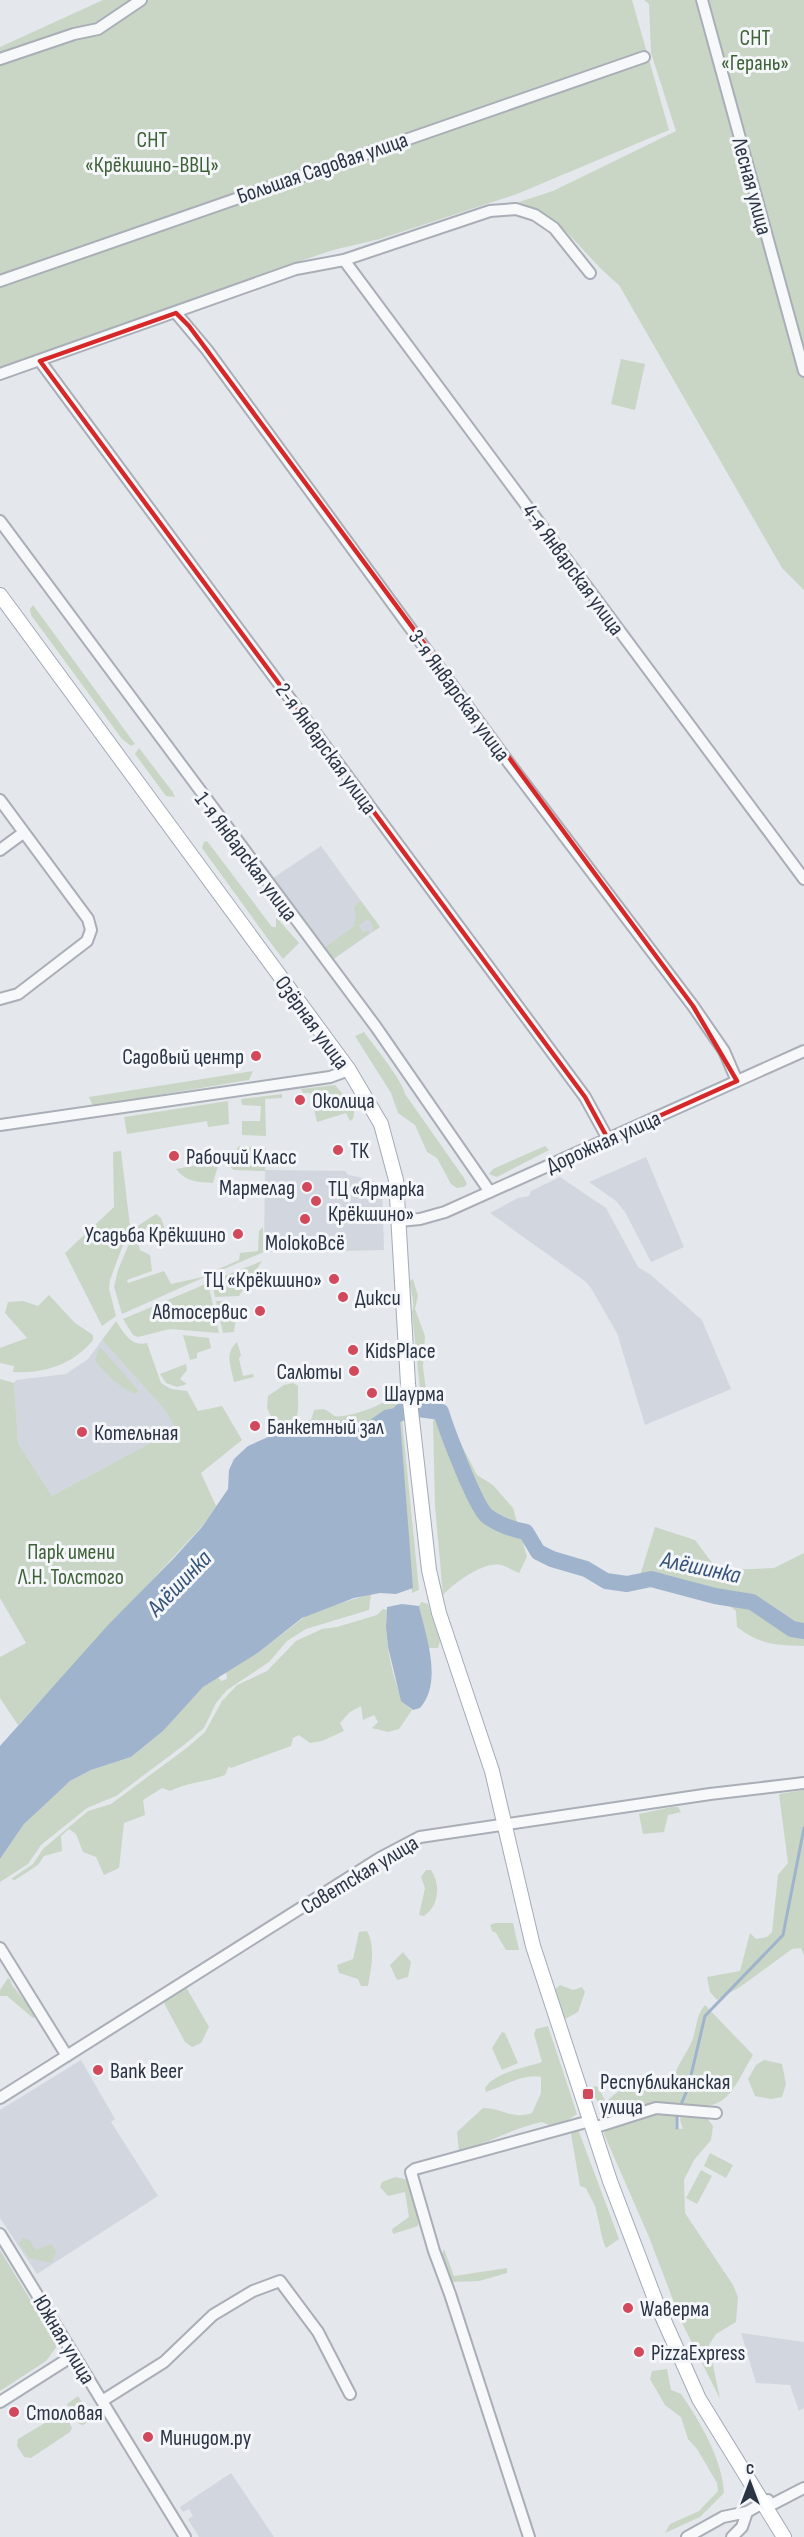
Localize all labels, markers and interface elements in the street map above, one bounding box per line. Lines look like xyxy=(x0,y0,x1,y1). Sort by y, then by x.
park label: СНТ «Герань» xyxy=(721,25,789,77)
park label: СНТ «Крёкшино-ВВЦ» xyxy=(85,127,219,179)
street label: Большая Садовая улица xyxy=(233,127,412,210)
street label: Лесная улица xyxy=(725,134,778,238)
street label: 4-я Январская улица xyxy=(516,499,630,641)
street label: 3-я Январская улица xyxy=(402,625,516,767)
street label: 2-я Январская улица xyxy=(269,678,383,820)
street label: 1-я Январская улица xyxy=(189,787,303,927)
street label: Озёрная улица xyxy=(269,971,355,1075)
place label: Садовый центр xyxy=(122,1044,244,1071)
marker: Садовый центр xyxy=(249,1049,263,1063)
place label: Околица xyxy=(312,1088,375,1115)
marker: Околица xyxy=(293,1093,307,1107)
street label: Дорожная улица xyxy=(542,1105,665,1180)
place label: ТК xyxy=(350,1138,369,1165)
marker: ТК xyxy=(331,1143,345,1157)
place label: Рабочий Класс xyxy=(186,1144,297,1171)
marker: Рабочий Класс xyxy=(167,1149,181,1163)
place label: Мармелад xyxy=(219,1175,295,1202)
place label: ТЦ «Ярмарка Крёкшино» xyxy=(328,1176,424,1228)
marker: Мармелад xyxy=(300,1180,314,1194)
marker: ТЦ «Ярмарка Крёкшино» xyxy=(309,1194,323,1208)
marker: MolokoВсё xyxy=(298,1212,312,1226)
place label: Усадьба Крёкшино xyxy=(85,1222,226,1249)
marker: Усадьба Крёкшино xyxy=(231,1227,245,1241)
place label: MolokoВсё xyxy=(265,1230,345,1257)
place label: ТЦ «Крёкшино» xyxy=(204,1267,322,1294)
marker: ТЦ «Крёкшино» xyxy=(327,1272,341,1286)
place label: Дикси xyxy=(355,1285,401,1312)
marker: Дикси xyxy=(336,1290,350,1304)
place label: Автосервис xyxy=(152,1299,248,1326)
marker: Автосервис xyxy=(253,1304,267,1318)
place label: KidsPlace xyxy=(365,1338,436,1365)
marker: KidsPlace xyxy=(346,1343,360,1357)
place label: Салюты xyxy=(276,1359,342,1386)
marker: Салюты xyxy=(347,1364,361,1378)
place label: Шаурма xyxy=(384,1381,444,1408)
marker: Шаурма xyxy=(365,1386,379,1400)
place label: Банкетный зал xyxy=(267,1414,384,1441)
marker: Банкетный зал xyxy=(248,1419,262,1433)
place label: Котельная xyxy=(94,1420,178,1447)
marker: Котельная xyxy=(75,1425,89,1439)
park label: Парк имени Л.Н. Толстого xyxy=(17,1539,124,1591)
water label: Алёшинка xyxy=(140,1544,218,1623)
water label: Алёшинка xyxy=(657,1545,744,1590)
street label: Советская улица xyxy=(296,1830,423,1921)
place label: Bank Beer xyxy=(110,2058,183,2085)
marker: Bank Beer xyxy=(91,2063,105,2077)
place label: Республиканская улица xyxy=(600,2069,730,2121)
marker: Республиканская улица xyxy=(581,2087,595,2101)
street label: Южная улица xyxy=(27,2290,101,2389)
place label: Wаверма xyxy=(640,2296,709,2323)
marker: Wаверма xyxy=(621,2301,635,2315)
place label: PizzaExpress xyxy=(651,2340,746,2367)
marker: PizzaExpress xyxy=(632,2345,646,2359)
place label: Столовая xyxy=(26,2400,103,2427)
marker: Столовая xyxy=(7,2405,21,2419)
place label: Минидом.ру xyxy=(160,2425,252,2452)
marker: Минидом.ру xyxy=(141,2430,155,2444)
north arrow xyxy=(720,2453,780,2513)
text: С xyxy=(746,2460,754,2479)

